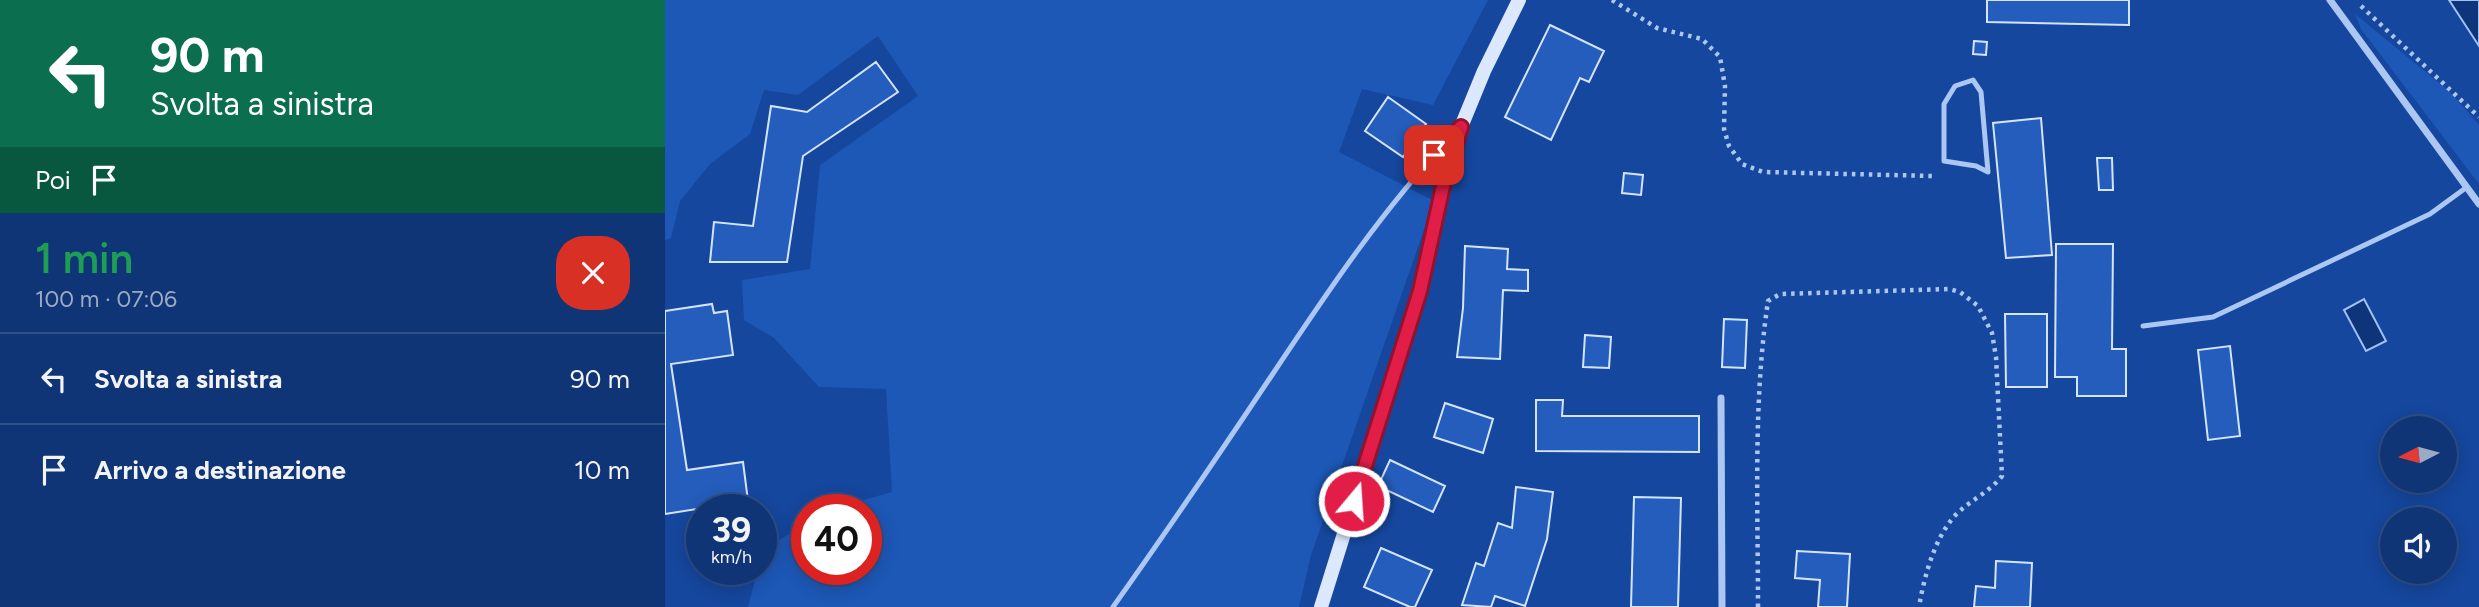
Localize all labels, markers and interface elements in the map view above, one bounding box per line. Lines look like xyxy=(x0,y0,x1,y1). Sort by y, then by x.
text: 90 m xyxy=(150,25,265,84)
icon: left xyxy=(35,28,126,119)
text: Svolta a sinistra xyxy=(150,85,374,123)
pin xyxy=(1404,125,1464,185)
icon: arrive xyxy=(1415,136,1453,174)
icon: arrive xyxy=(85,161,123,199)
text: Poi xyxy=(35,164,71,196)
text: 1 min xyxy=(35,233,133,284)
button: close xyxy=(556,236,630,310)
text: 100 m · 07:06 xyxy=(35,285,177,313)
icon: left xyxy=(35,360,73,398)
text: Svolta a sinistra xyxy=(94,363,282,395)
text: 90 m xyxy=(570,363,630,395)
north arrow xyxy=(2380,416,2457,494)
map controls xyxy=(2380,416,2457,584)
icon: arrive xyxy=(35,451,73,489)
text: Arrivo a destinazione xyxy=(94,454,346,486)
text: 10 m xyxy=(574,454,630,486)
position arrow xyxy=(1317,464,1391,538)
speed limit sign: 40 xyxy=(791,494,882,585)
button: sound xyxy=(2380,507,2457,584)
text: 39 xyxy=(712,509,751,551)
text: km/h xyxy=(711,546,752,568)

